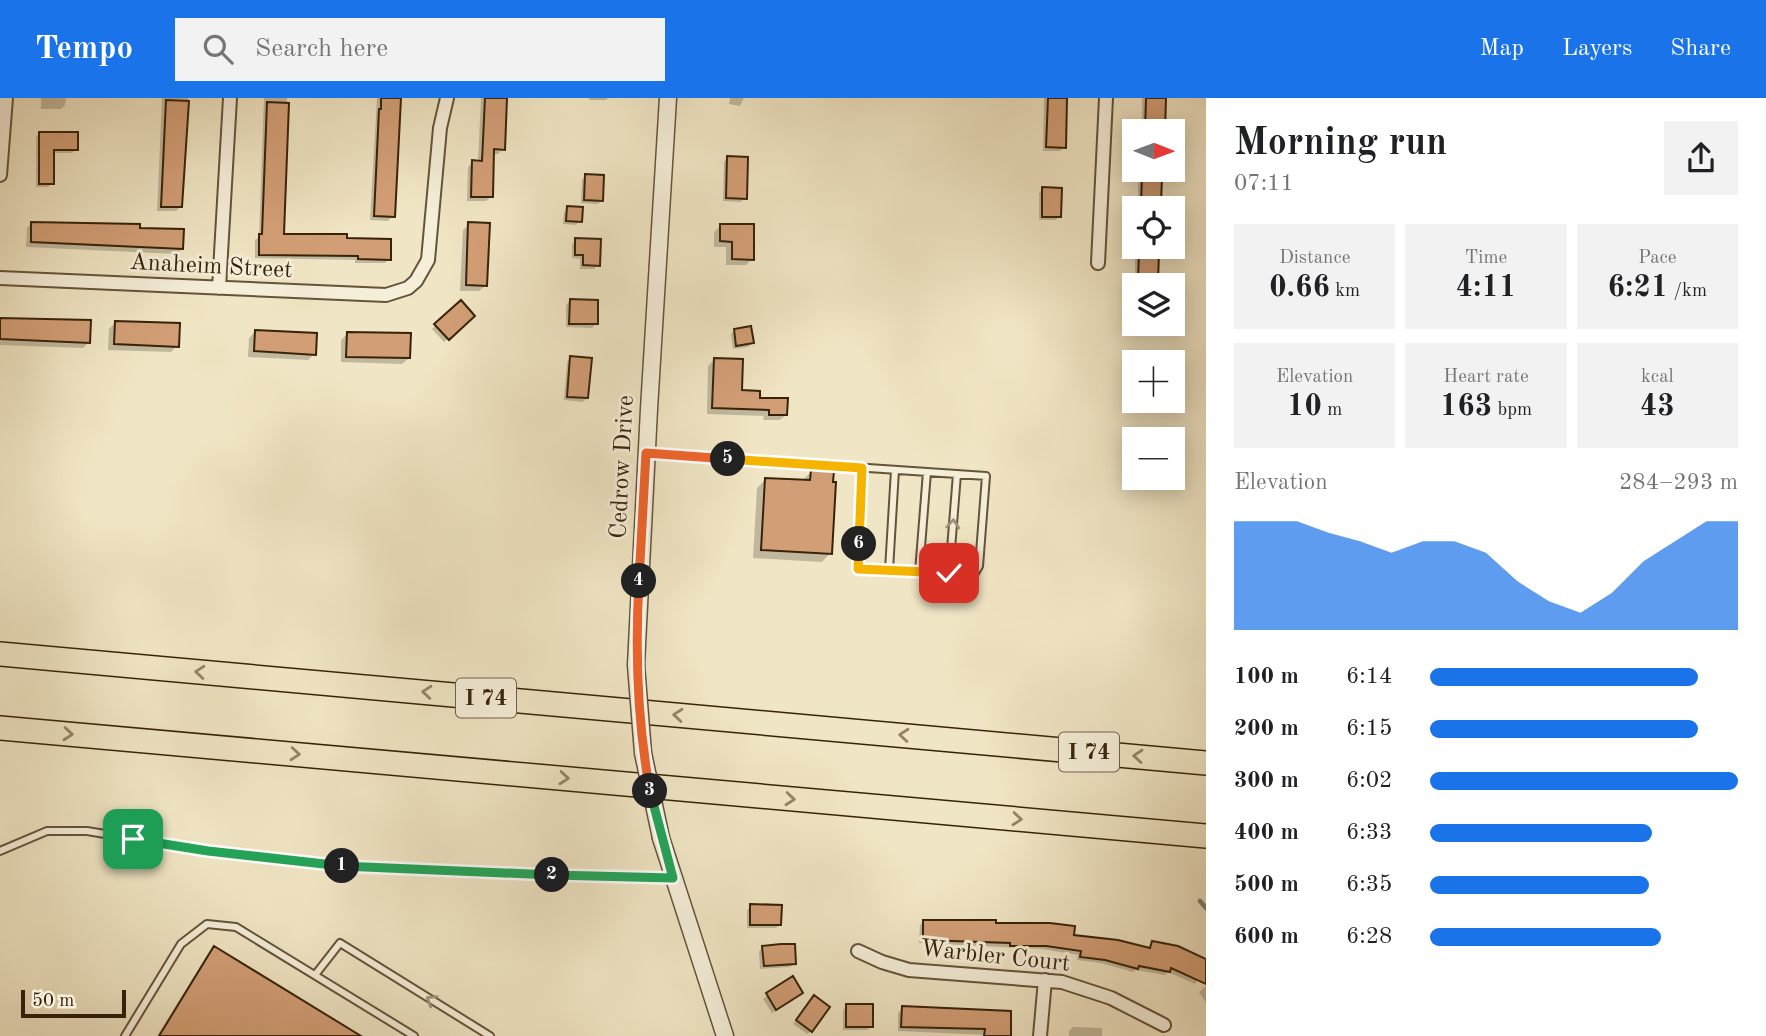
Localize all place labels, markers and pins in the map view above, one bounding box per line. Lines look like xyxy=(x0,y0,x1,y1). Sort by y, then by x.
pin: 5 xyxy=(710,442,746,476)
pin: 6 xyxy=(842,526,876,562)
pin xyxy=(919,543,979,603)
pin: 4 xyxy=(622,564,656,598)
pin: 3 xyxy=(632,774,668,808)
pin xyxy=(103,809,163,869)
pin: 1 xyxy=(324,848,360,884)
pin: 2 xyxy=(534,858,570,892)

